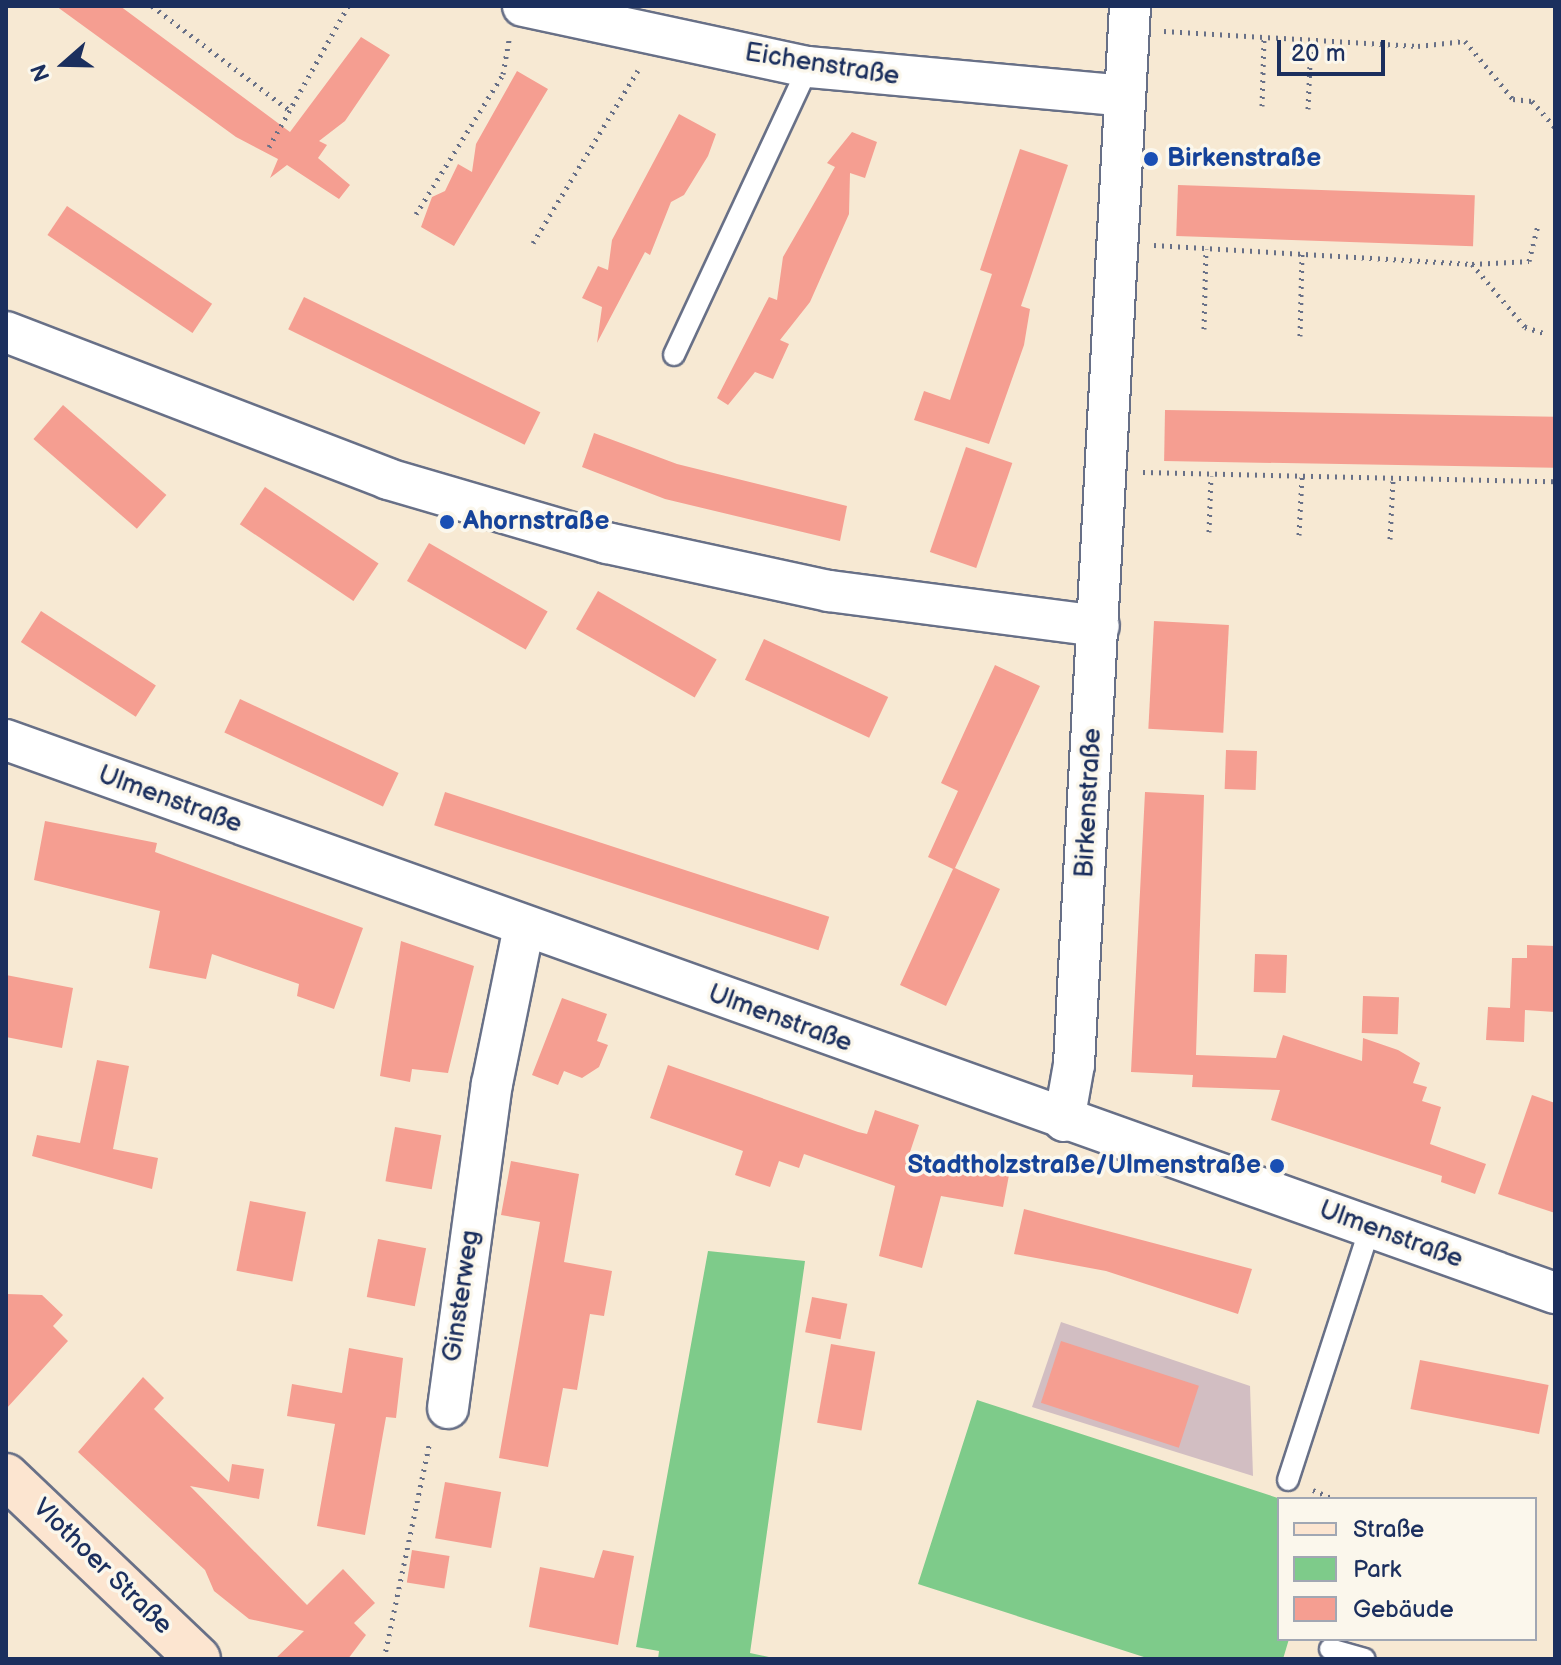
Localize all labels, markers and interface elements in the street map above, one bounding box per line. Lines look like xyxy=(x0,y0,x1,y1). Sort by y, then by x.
north arrow xyxy=(24,24,104,104)
scale bar xyxy=(1281,24,1389,74)
street label: Eichenstraße xyxy=(743,37,901,93)
text: 20 m xyxy=(1291,39,1346,68)
text: N xyxy=(25,60,56,85)
place label: Birkenstraße xyxy=(1167,143,1321,175)
marker: Birkenstraße xyxy=(1142,150,1160,168)
place label: Ahornstraße xyxy=(463,506,609,538)
marker: Ahornstraße xyxy=(438,513,456,531)
street label: Birkenstraße xyxy=(1069,727,1109,879)
street label: Ulmenstraße xyxy=(94,760,246,840)
street label: Ulmenstraße xyxy=(704,979,856,1059)
place label: Stadtholzstraße/Ulmenstraße xyxy=(907,1150,1261,1182)
marker: Stadtholzstraße/Ulmenstraße xyxy=(1268,1157,1286,1175)
street label: Ulmenstraße xyxy=(1315,1195,1467,1275)
street label: Ginsterweg xyxy=(437,1228,487,1364)
street label: Vlothoer Straße xyxy=(26,1492,178,1642)
legend xyxy=(1277,1497,1537,1641)
text: Straße xyxy=(1353,1515,1424,1544)
text: Park xyxy=(1353,1555,1401,1584)
text: Gebäude xyxy=(1353,1595,1454,1624)

